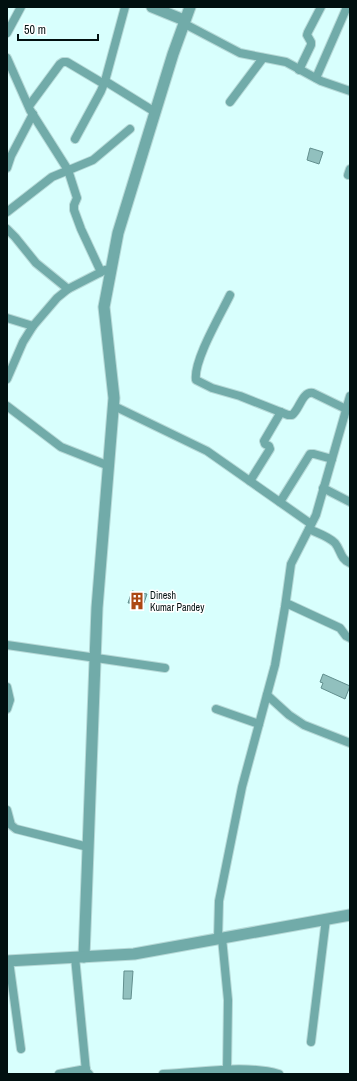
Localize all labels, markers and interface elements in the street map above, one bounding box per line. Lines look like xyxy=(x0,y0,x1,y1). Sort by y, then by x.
scale bar xyxy=(18,16,98,42)
text: 50 m xyxy=(24,22,46,38)
place label: Dinesh Kumar Pandey xyxy=(150,589,205,614)
building icon: Dinesh Kumar Pandey xyxy=(127,591,147,611)

